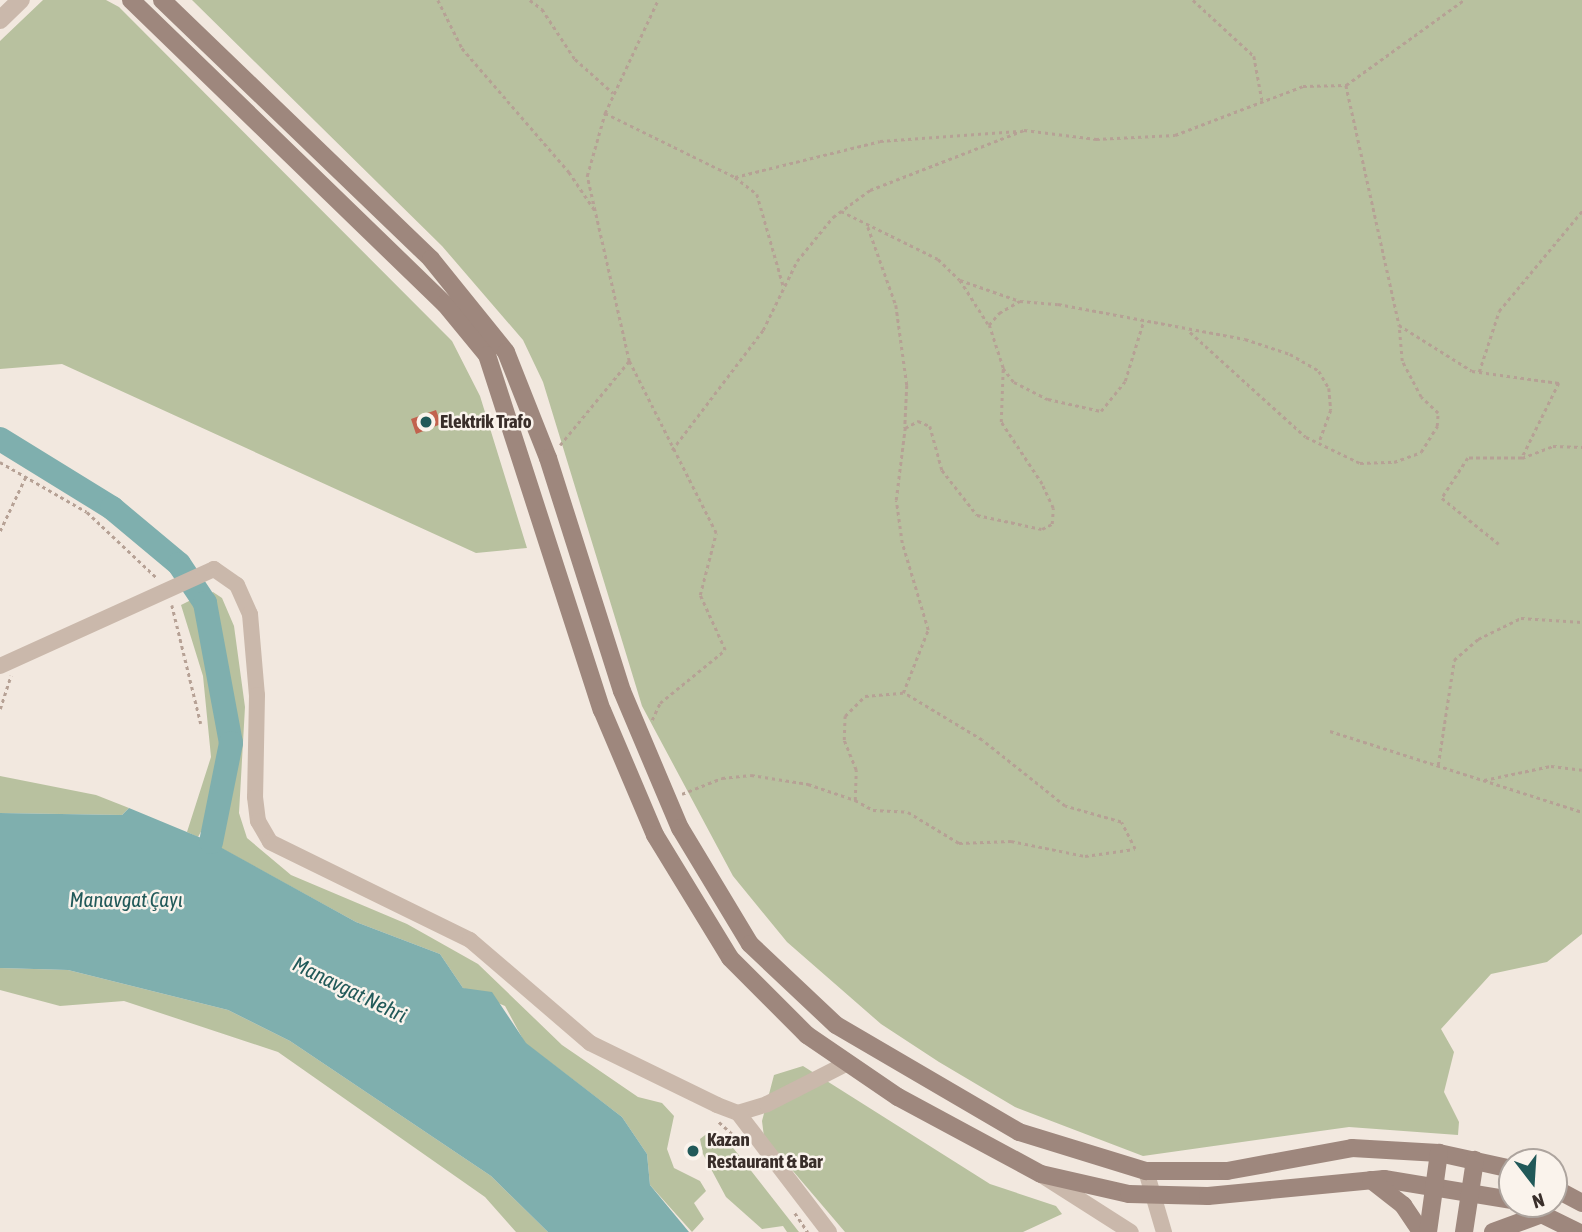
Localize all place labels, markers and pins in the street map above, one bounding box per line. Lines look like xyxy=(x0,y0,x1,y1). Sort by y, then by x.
place label: Elektrik Trafo xyxy=(440,411,532,433)
marker: Elektrik Trafo xyxy=(418,414,434,430)
place label: Kazan Restaurant & Bar xyxy=(707,1129,823,1173)
marker: Kazan Restaurant & Bar xyxy=(685,1143,701,1159)

